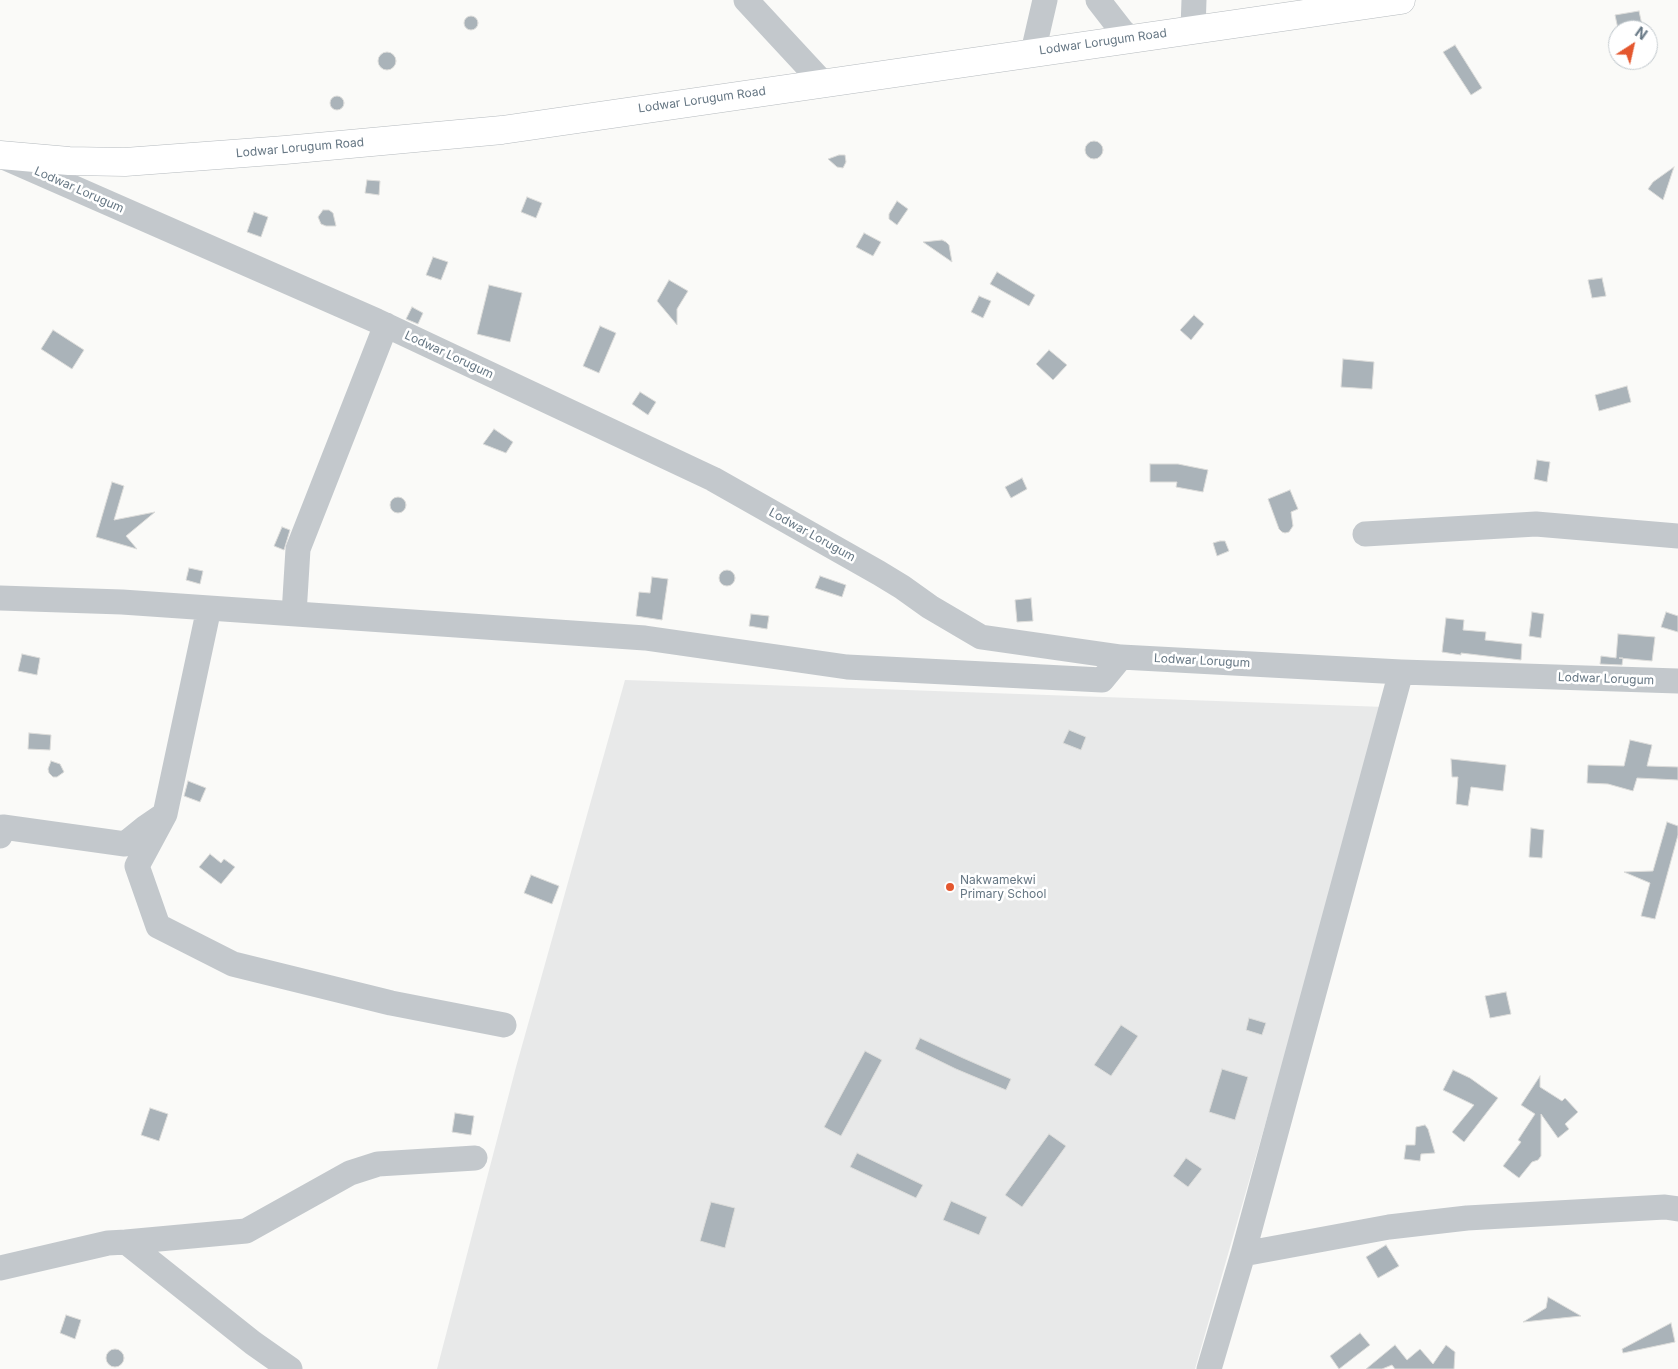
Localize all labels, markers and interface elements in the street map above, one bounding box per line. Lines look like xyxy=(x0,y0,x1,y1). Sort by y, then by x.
north arrow xyxy=(1608,20,1658,70)
text: N xyxy=(1632,23,1651,43)
street label: Lodwar Lorugum Road xyxy=(1038,26,1168,58)
street label: Lodwar Lorugum Road xyxy=(637,84,767,116)
street label: Lodwar Lorugum Road xyxy=(235,135,365,161)
street label: Lodwar Lorugum xyxy=(32,164,126,216)
street label: Lodwar Lorugum xyxy=(402,328,496,382)
street label: Lodwar Lorugum xyxy=(766,505,858,565)
street label: Lodwar Lorugum xyxy=(1154,651,1250,671)
street label: Lodwar Lorugum xyxy=(1558,670,1654,688)
place label: Nakwamekwi Primary School xyxy=(960,873,1046,901)
marker: Nakwamekwi Primary School xyxy=(944,881,956,893)

